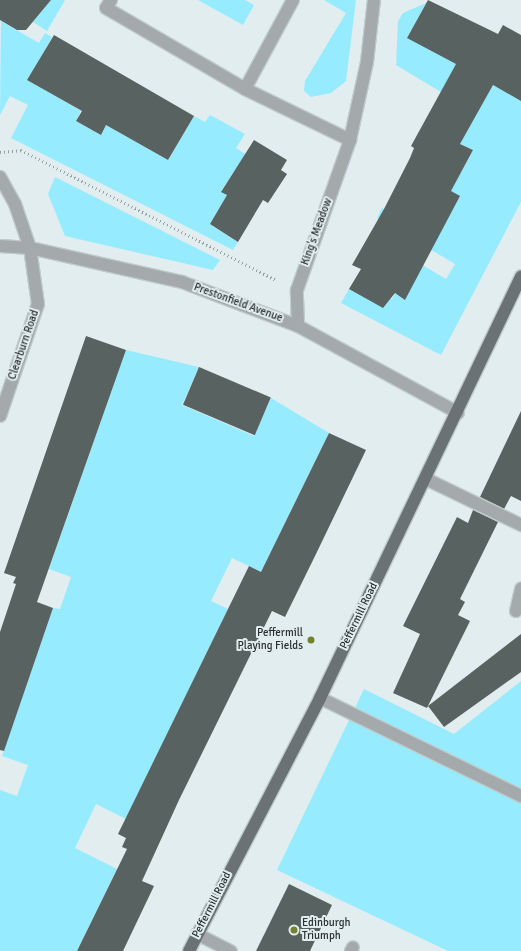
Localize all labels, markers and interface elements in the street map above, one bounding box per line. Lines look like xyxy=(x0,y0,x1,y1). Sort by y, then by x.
street label: King's Meadow xyxy=(299,197,335,267)
street label: Prestonfield Avenue xyxy=(192,281,284,325)
street label: Clearburn Road xyxy=(6,308,42,382)
street label: Peffermill Road xyxy=(337,581,381,651)
place label: Peffermill Playing Fields xyxy=(238,627,303,653)
marker: Peffermill Playing Fields xyxy=(306,635,316,645)
street label: Peffermill Road xyxy=(190,870,234,940)
place label: Edinburgh Triumph xyxy=(302,917,350,943)
marker: Edinburgh Triumph xyxy=(289,925,299,935)

